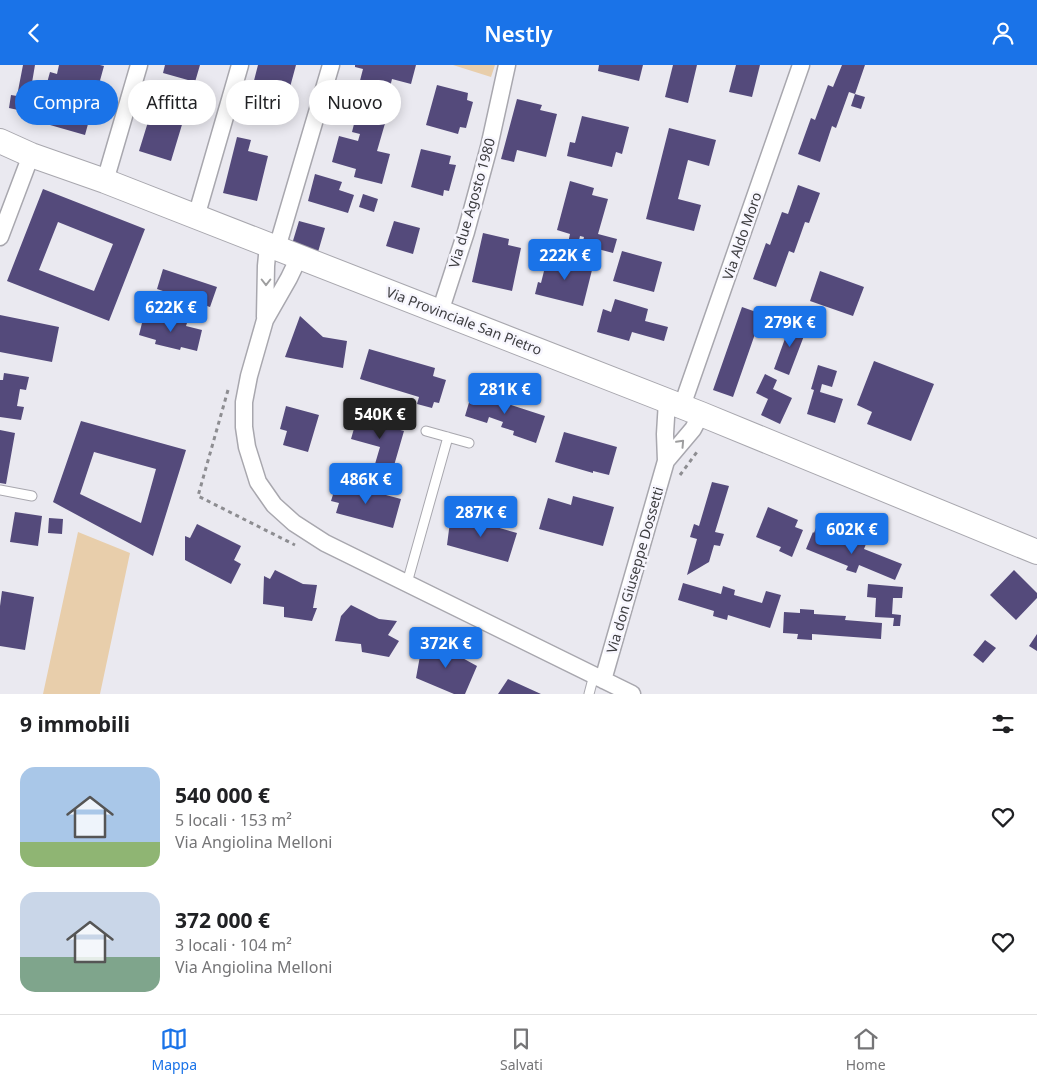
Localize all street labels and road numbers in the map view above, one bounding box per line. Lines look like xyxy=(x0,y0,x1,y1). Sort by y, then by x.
street label: Via due Agosto 1980 xyxy=(444,136,499,270)
street label: Via Aldo Moro xyxy=(718,189,765,282)
street label: Via Provinciale San Pietro xyxy=(384,282,545,359)
street label: Via don Giuseppe Dossetti xyxy=(602,484,667,655)

